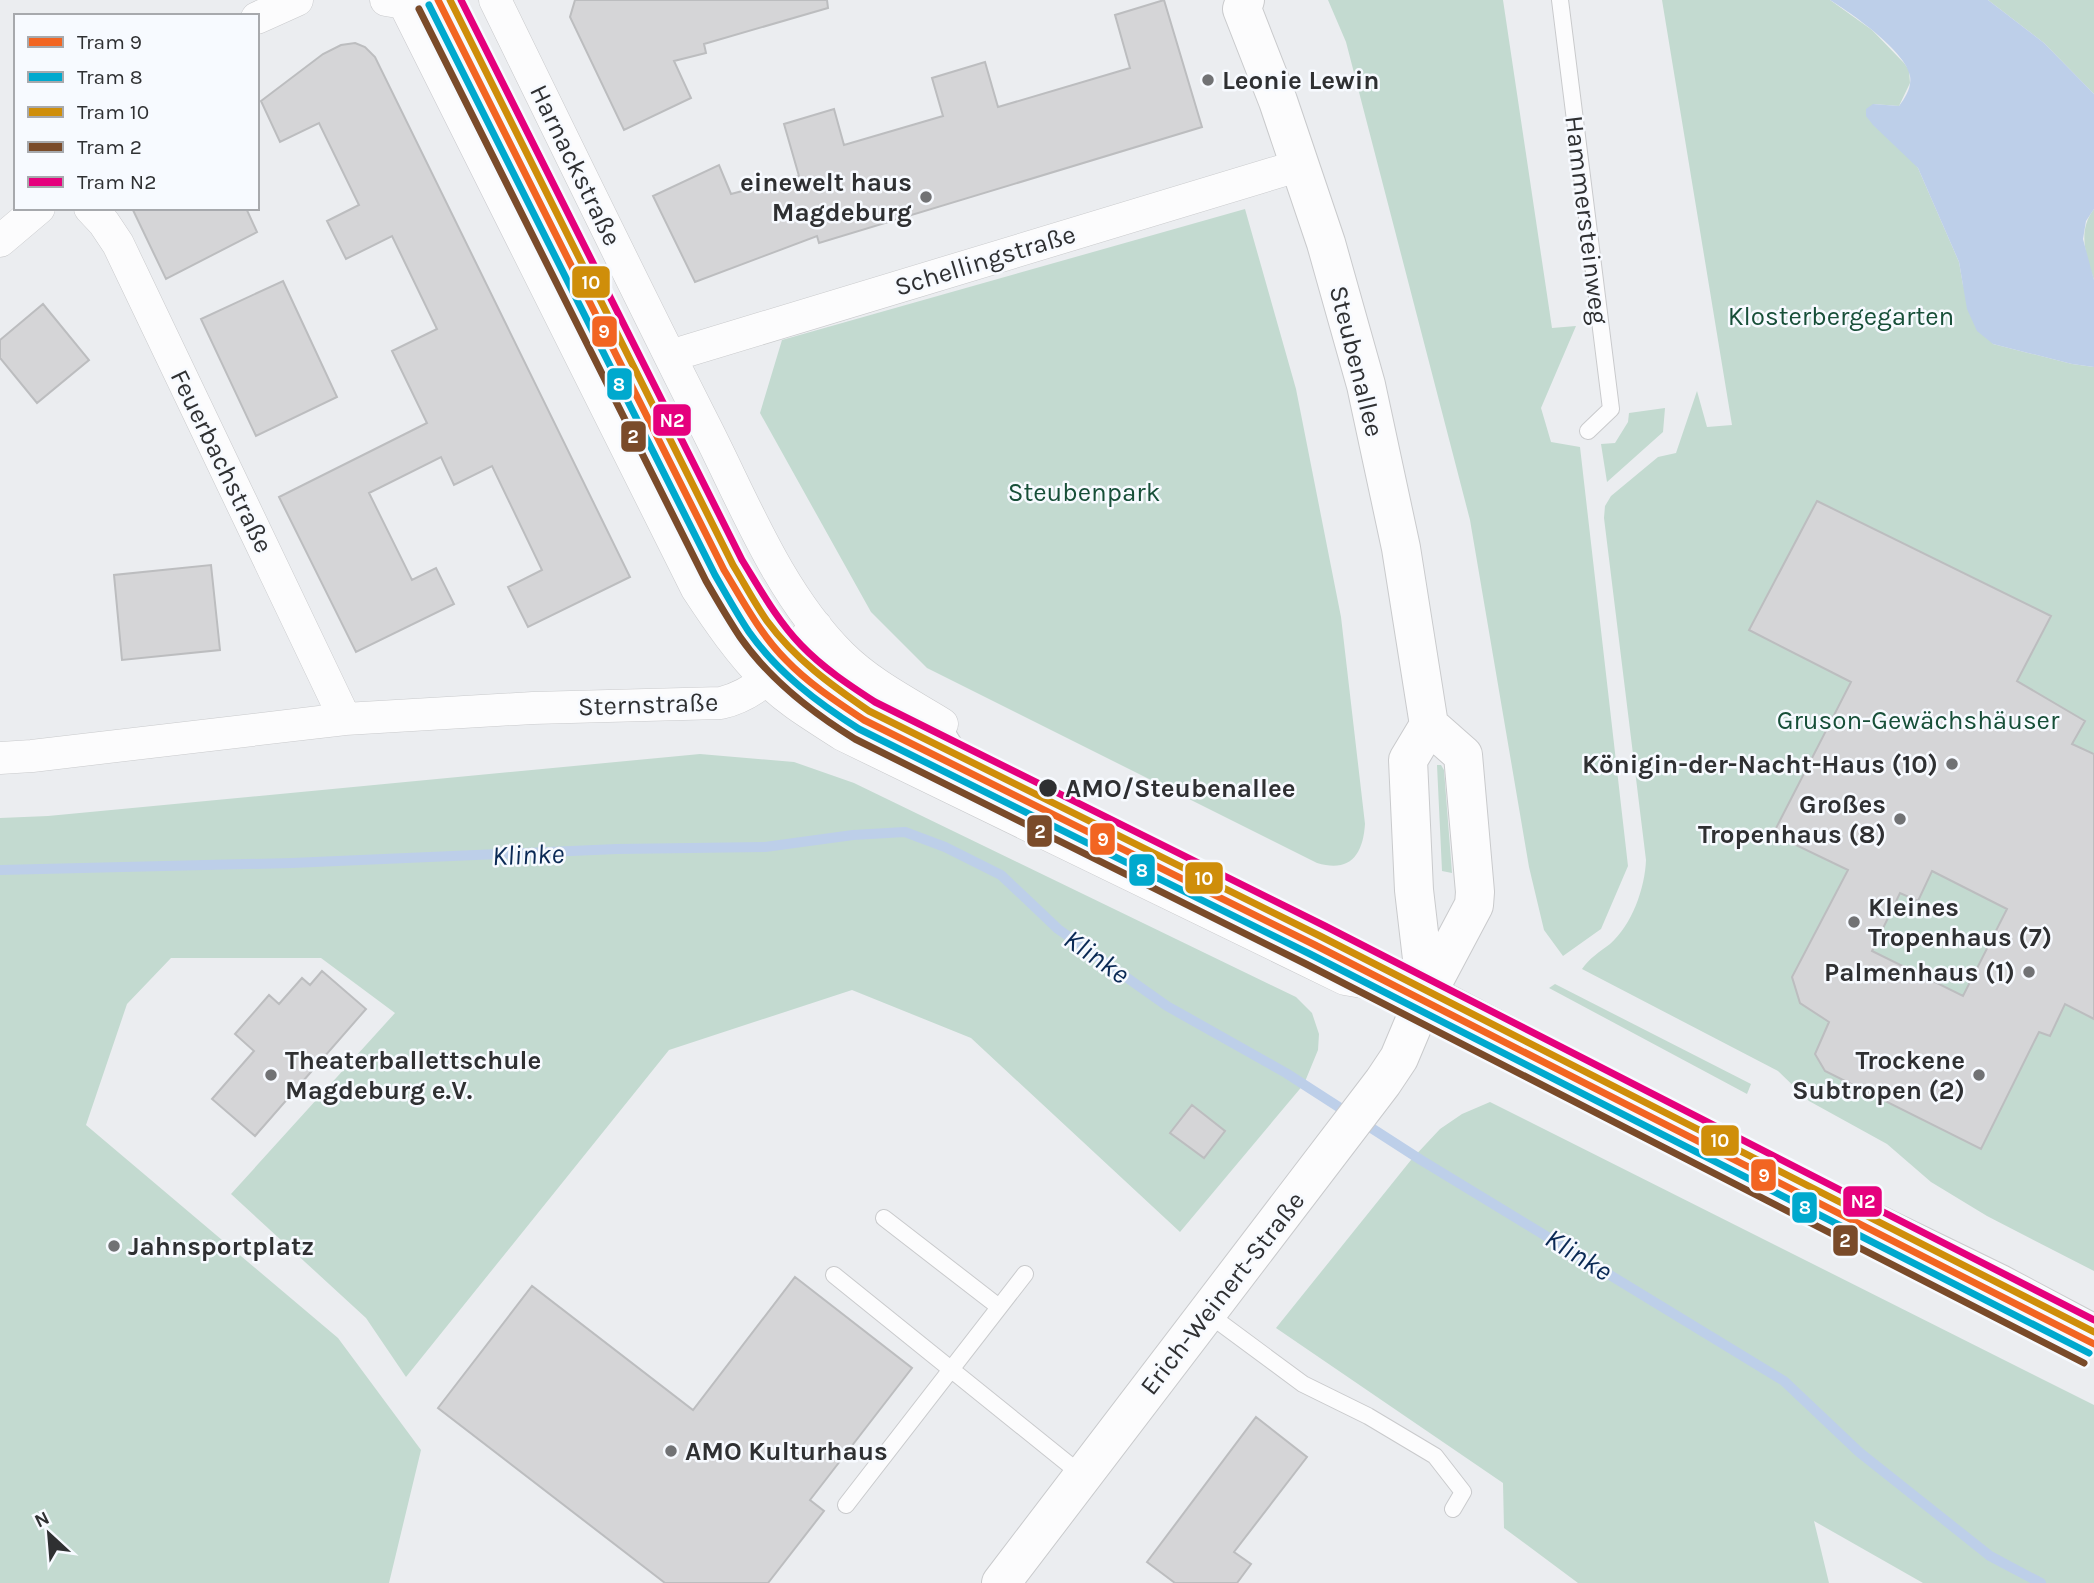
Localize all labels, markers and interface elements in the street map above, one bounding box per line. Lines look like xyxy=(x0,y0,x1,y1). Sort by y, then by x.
legend xyxy=(14,14,259,210)
text: Tram 9 xyxy=(77,30,142,54)
text: Tram 8 xyxy=(77,65,143,89)
place label: Leonie Lewin xyxy=(1222,65,1379,96)
marker: Leonie Lewin xyxy=(1200,72,1216,88)
street label: Harnackstraße xyxy=(523,79,628,251)
text: Tram 10 xyxy=(77,100,149,124)
street label: Hammersteinweg xyxy=(1558,114,1615,327)
text: Tram 2 xyxy=(77,135,142,159)
place label: einewelt haus Magdeburg xyxy=(740,167,912,228)
text: Tram N2 xyxy=(77,170,156,194)
marker: einewelt haus Magdeburg xyxy=(918,189,934,205)
street label: Schellingstraße xyxy=(891,218,1079,303)
line badge: 10 xyxy=(571,265,611,299)
text: 10 xyxy=(582,272,600,294)
street label: Steubenallee xyxy=(1323,282,1390,440)
park label: Klosterbergegarten xyxy=(1728,301,1954,332)
line badge: 9 xyxy=(591,315,618,348)
text: 9 xyxy=(598,321,610,343)
street label: Feuerbachstraße xyxy=(164,365,279,558)
line badge: 8 xyxy=(606,367,633,401)
text: 8 xyxy=(613,374,625,396)
line badge: N2 xyxy=(652,403,692,437)
text: N2 xyxy=(659,410,685,432)
line badge: 2 xyxy=(620,420,647,453)
text: 2 xyxy=(627,426,639,448)
park label: Steubenpark xyxy=(1008,477,1160,508)
street label: Sternstraße xyxy=(577,687,719,722)
park label: Gruson-Gewächshäuser xyxy=(1777,705,2060,736)
place label: Königin-der-Nacht-Haus (10) xyxy=(1582,749,1938,780)
marker: Königin-der-Nacht-Haus (10) xyxy=(1944,756,1960,772)
place label: AMO/Steubenallee xyxy=(1065,773,1295,804)
marker: AMO/Steubenallee xyxy=(1037,777,1059,799)
place label: Großes Tropenhaus (8) xyxy=(1698,789,1886,850)
marker: Großes Tropenhaus (8) xyxy=(1892,811,1908,827)
line badge: 2 xyxy=(1026,814,1053,848)
text: 2 xyxy=(1034,821,1046,843)
line badge: 9 xyxy=(1089,822,1116,856)
text: 9 xyxy=(1097,829,1109,851)
water label: Klinke xyxy=(491,837,565,872)
line badge: 8 xyxy=(1128,853,1156,887)
text: 8 xyxy=(1136,860,1148,882)
line badge: 10 xyxy=(1184,861,1224,895)
text: 10 xyxy=(1195,868,1213,890)
place label: Kleines Tropenhaus (7) xyxy=(1868,892,2052,953)
marker: Kleines Tropenhaus (7) xyxy=(1846,914,1862,930)
water label: Klinke xyxy=(1058,922,1136,991)
place label: Palmenhaus (1) xyxy=(1824,957,2015,988)
marker: Palmenhaus (1) xyxy=(2021,964,2037,980)
place label: Theaterballettschule Magdeburg e.V. xyxy=(285,1045,541,1106)
place label: Trockene Subtropen (2) xyxy=(1792,1045,1965,1106)
marker: Theaterballettschule Magdeburg e.V. xyxy=(263,1067,279,1083)
marker: Trockene Subtropen (2) xyxy=(1971,1067,1987,1083)
line badge: 10 xyxy=(1700,1124,1740,1157)
text: 10 xyxy=(1711,1130,1729,1152)
line badge: 9 xyxy=(1750,1158,1777,1192)
text: 9 xyxy=(1758,1165,1770,1187)
line badge: N2 xyxy=(1842,1185,1883,1218)
street label: Erich-Weinert-Straße xyxy=(1133,1186,1311,1401)
line badge: 8 xyxy=(1791,1191,1818,1224)
text: N2 xyxy=(1850,1191,1876,1213)
text: 8 xyxy=(1799,1197,1811,1219)
water label: Klinke xyxy=(1539,1221,1618,1288)
line badge: 2 xyxy=(1832,1224,1859,1257)
text: 2 xyxy=(1839,1230,1851,1252)
place label: Jahnsportplatz xyxy=(128,1231,314,1262)
marker: Jahnsportplatz xyxy=(106,1238,122,1254)
place label: AMO Kulturhaus xyxy=(685,1436,888,1467)
marker: AMO Kulturhaus xyxy=(663,1443,679,1459)
north arrow xyxy=(14,1499,84,1569)
text: N xyxy=(31,1507,53,1532)

